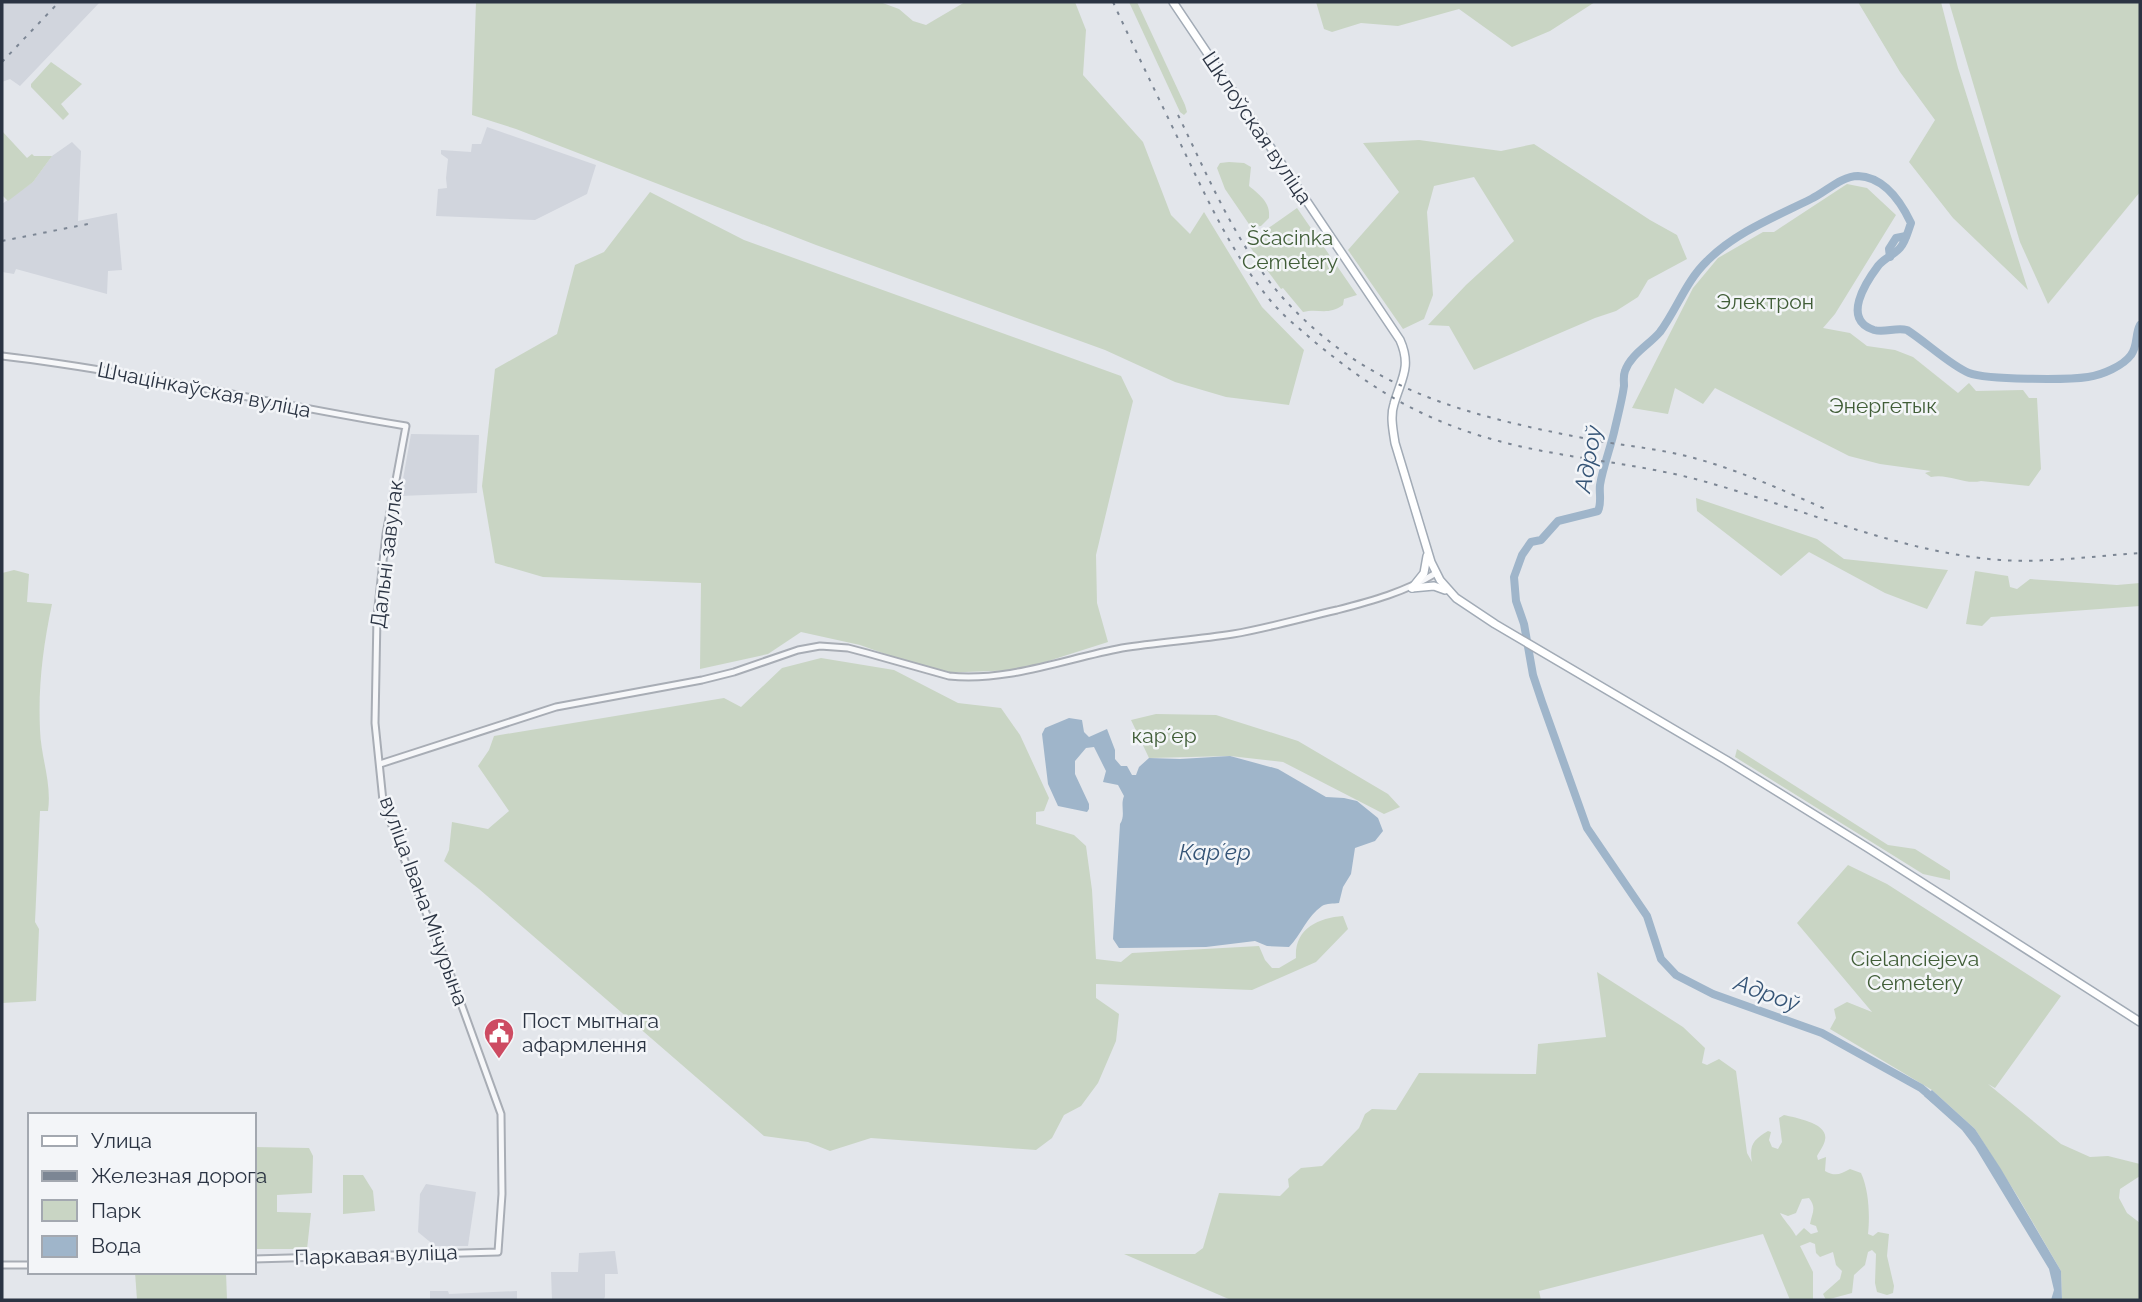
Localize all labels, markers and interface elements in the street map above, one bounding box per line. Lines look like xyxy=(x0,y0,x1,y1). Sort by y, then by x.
street label: Шклоўская вуліца xyxy=(1197,47,1318,209)
park label: Ščacinka Cemetery xyxy=(1242,225,1338,274)
park label: Электрон xyxy=(1716,289,1814,314)
street label: Шчацінкаўская вуліца xyxy=(95,357,313,422)
park label: Энергетык xyxy=(1829,393,1937,418)
water label: Адроў xyxy=(1568,423,1607,496)
street label: Дальні завулак xyxy=(365,478,408,630)
park label: карʼер xyxy=(1131,723,1197,748)
street label: вуліца Івана Мічурына xyxy=(375,793,474,1009)
water label: Карʼер xyxy=(1179,838,1251,865)
park label: Cielanciejeva Cemetery xyxy=(1851,946,1979,995)
water label: Адроў xyxy=(1729,968,1804,1017)
place label: Пост мытнага афармлення xyxy=(522,1008,659,1057)
public building icon: Пост мытнага афармлення xyxy=(482,1016,516,1060)
legend xyxy=(28,1113,256,1274)
text: Улица xyxy=(91,1128,152,1153)
text: Железная дорога xyxy=(91,1163,267,1188)
text: Парк xyxy=(91,1198,141,1223)
text: Вода xyxy=(91,1233,141,1258)
street label: Паркавая вуліца xyxy=(294,1239,458,1270)

